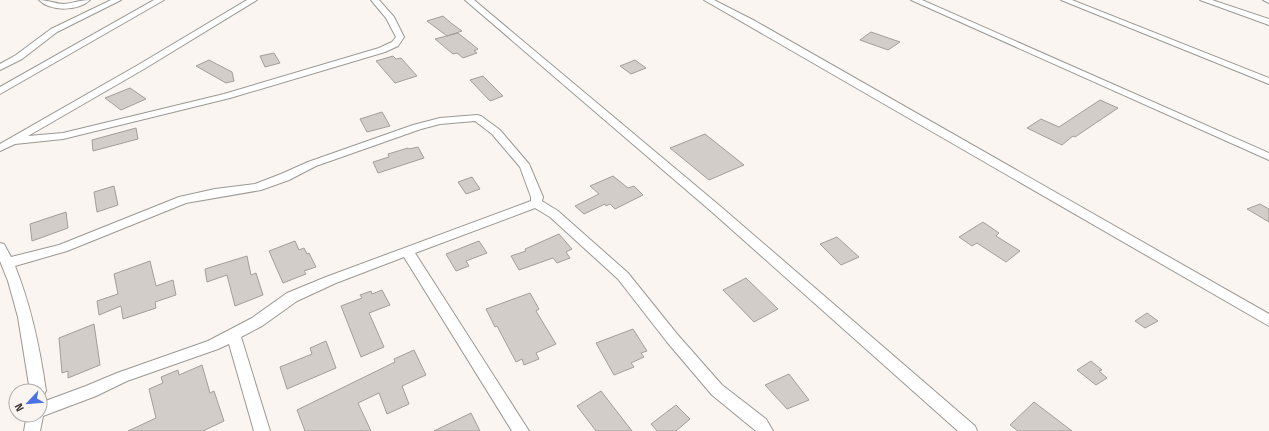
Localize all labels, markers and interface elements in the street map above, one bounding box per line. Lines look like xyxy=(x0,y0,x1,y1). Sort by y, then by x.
north arrow xyxy=(8,383,48,423)
text: N xyxy=(12,401,27,413)

